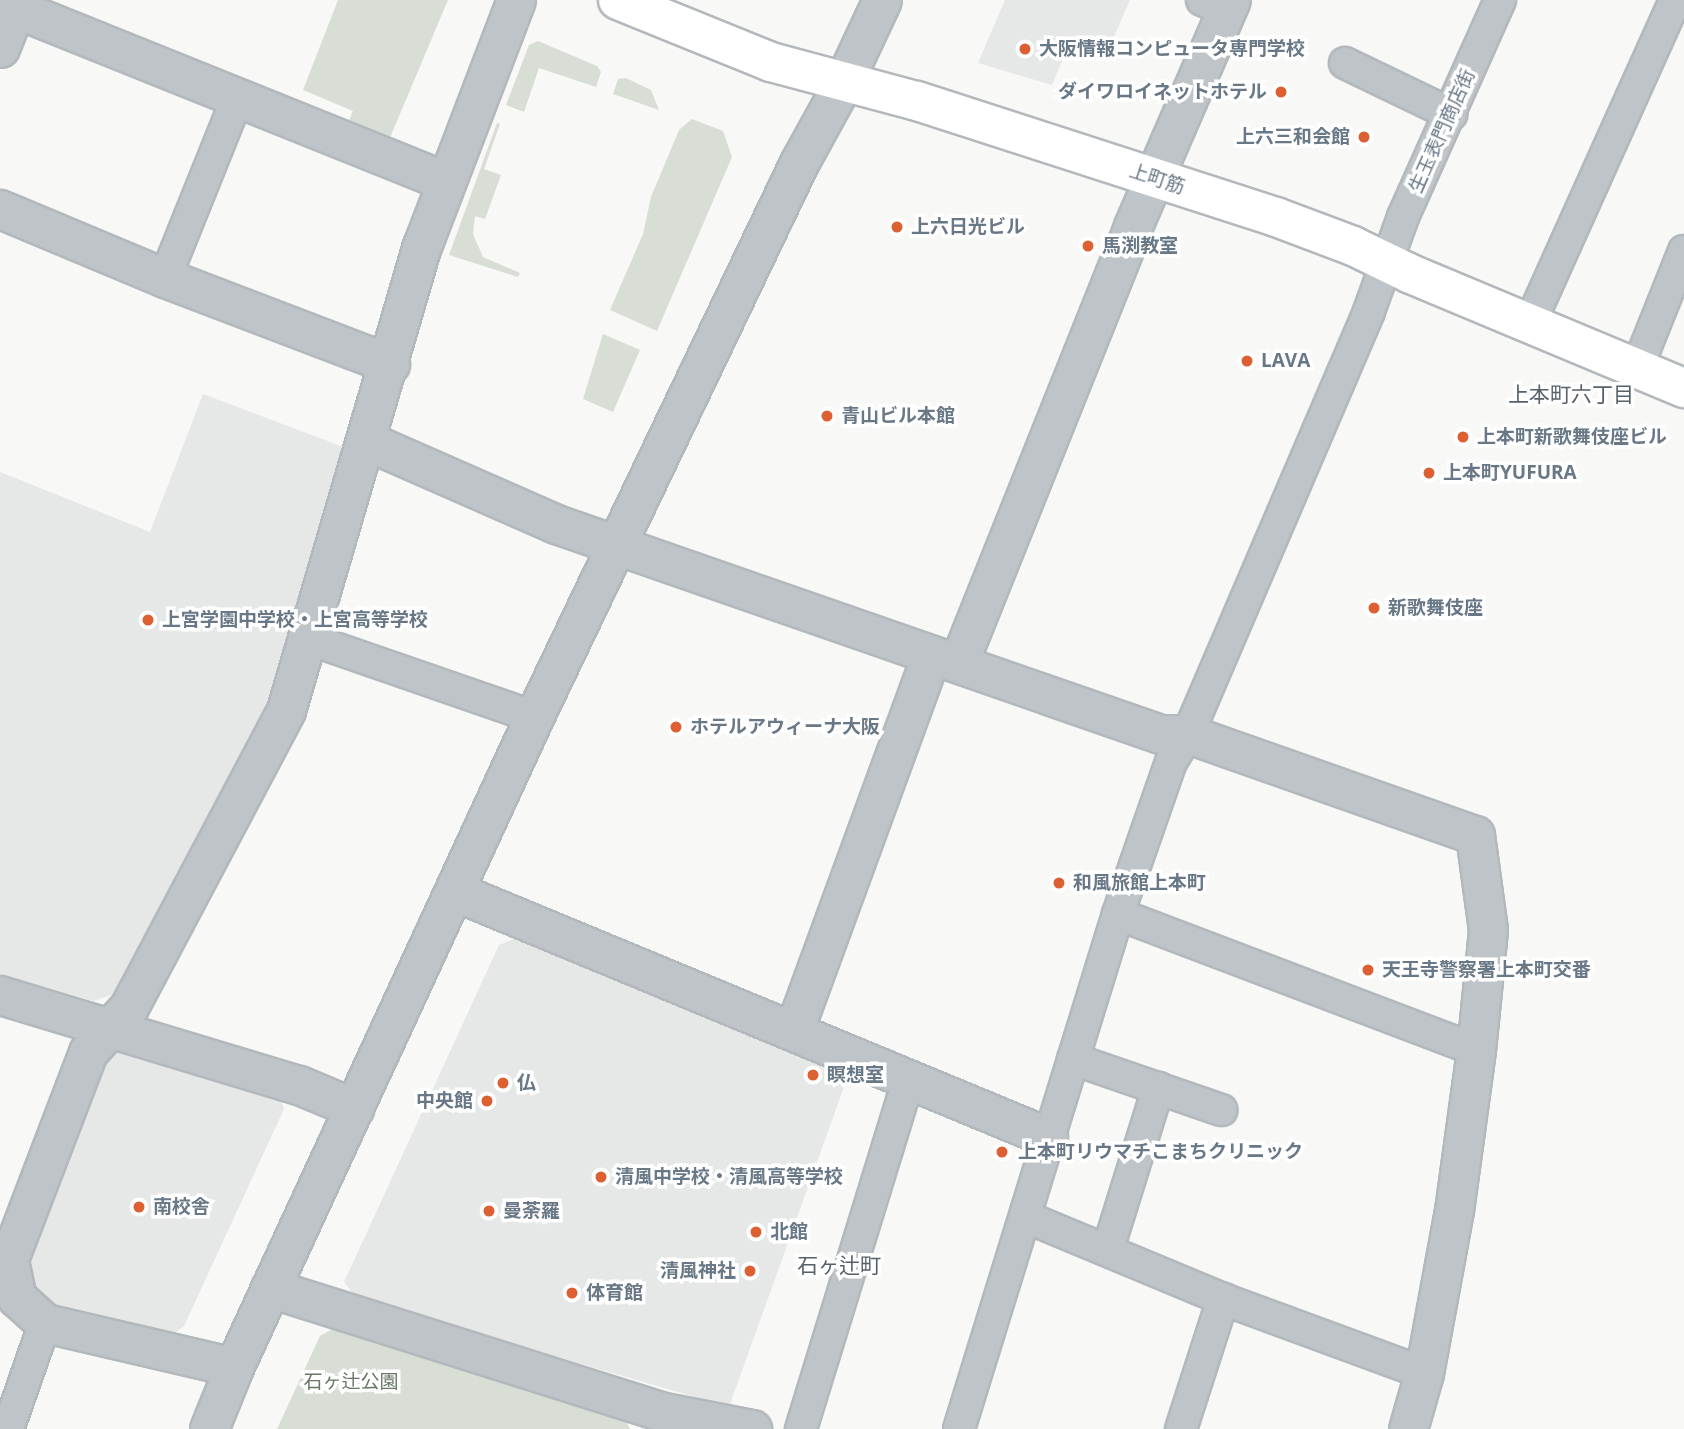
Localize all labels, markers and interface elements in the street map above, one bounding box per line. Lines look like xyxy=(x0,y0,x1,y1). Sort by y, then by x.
place label: 大阪情報コンピュータ専門学校 xyxy=(1039,38,1305,60)
marker: 大阪情報コンピュータ専門学校 xyxy=(1017,41,1033,57)
street label: 生玉表門商店街 xyxy=(1405,66,1479,196)
place label: ダイワロイネットホテル xyxy=(1058,81,1267,103)
marker: ダイワロイネットホテル xyxy=(1273,84,1289,100)
place label: 上六三和会館 xyxy=(1236,126,1350,148)
marker: 上六三和会館 xyxy=(1356,129,1372,145)
street label: 上町筋 xyxy=(1126,159,1188,199)
place label: 上六日光ビル xyxy=(911,216,1025,238)
marker: 上六日光ビル xyxy=(889,219,905,235)
place label: 馬渕教室 xyxy=(1102,235,1178,257)
marker: 馬渕教室 xyxy=(1080,238,1096,254)
place label: LAVA xyxy=(1261,350,1310,372)
marker: LAVA xyxy=(1239,353,1255,369)
district label: 上本町六丁目 xyxy=(1508,381,1634,407)
place label: 青山ビル本館 xyxy=(841,405,955,427)
marker: 青山ビル本館 xyxy=(819,408,835,424)
place label: 上本町新歌舞伎座ビル xyxy=(1477,426,1667,448)
marker: 上本町新歌舞伎座ビル xyxy=(1455,429,1471,445)
place label: 上本町YUFURA xyxy=(1443,462,1577,484)
marker: 上本町YUFURA xyxy=(1421,465,1437,481)
place label: 新歌舞伎座 xyxy=(1388,597,1483,619)
marker: 新歌舞伎座 xyxy=(1366,600,1382,616)
place label: 上宮学園中学校・上宮高等学校 xyxy=(162,609,428,631)
marker: 上宮学園中学校・上宮高等学校 xyxy=(140,612,156,628)
place label: ホテルアウィーナ大阪 xyxy=(690,716,880,738)
marker: ホテルアウィーナ大阪 xyxy=(668,719,684,735)
place label: 和風旅館上本町 xyxy=(1073,872,1206,894)
marker: 和風旅館上本町 xyxy=(1051,875,1067,891)
place label: 天王寺警察署上本町交番 xyxy=(1382,959,1591,981)
marker: 天王寺警察署上本町交番 xyxy=(1360,962,1376,978)
place label: 瞑想室 xyxy=(827,1064,884,1086)
marker: 瞑想室 xyxy=(805,1067,821,1083)
place label: 仏 xyxy=(517,1072,536,1094)
marker: 仏 xyxy=(495,1075,511,1091)
place label: 中央館 xyxy=(416,1090,473,1112)
marker: 中央館 xyxy=(479,1093,495,1109)
place label: 上本町リウマチこまちクリニック xyxy=(1018,1141,1303,1163)
marker: 上本町リウマチこまちクリニック xyxy=(992,1142,1012,1162)
place label: 清風中学校・清風高等学校 xyxy=(615,1166,843,1188)
marker: 清風中学校・清風高等学校 xyxy=(593,1169,609,1185)
place label: 南校舎 xyxy=(153,1196,210,1218)
marker: 南校舎 xyxy=(131,1199,147,1215)
place label: 曼荼羅 xyxy=(503,1200,560,1222)
marker: 曼荼羅 xyxy=(481,1203,497,1219)
place label: 北館 xyxy=(770,1221,808,1243)
marker: 北館 xyxy=(748,1224,764,1240)
district label: 石ヶ辻町 xyxy=(797,1252,881,1278)
place label: 清風神社 xyxy=(660,1260,736,1282)
marker: 清風神社 xyxy=(742,1263,758,1279)
place label: 体育館 xyxy=(586,1282,643,1304)
marker: 体育館 xyxy=(564,1285,580,1301)
park label: 石ヶ辻公園 xyxy=(304,1371,398,1393)

